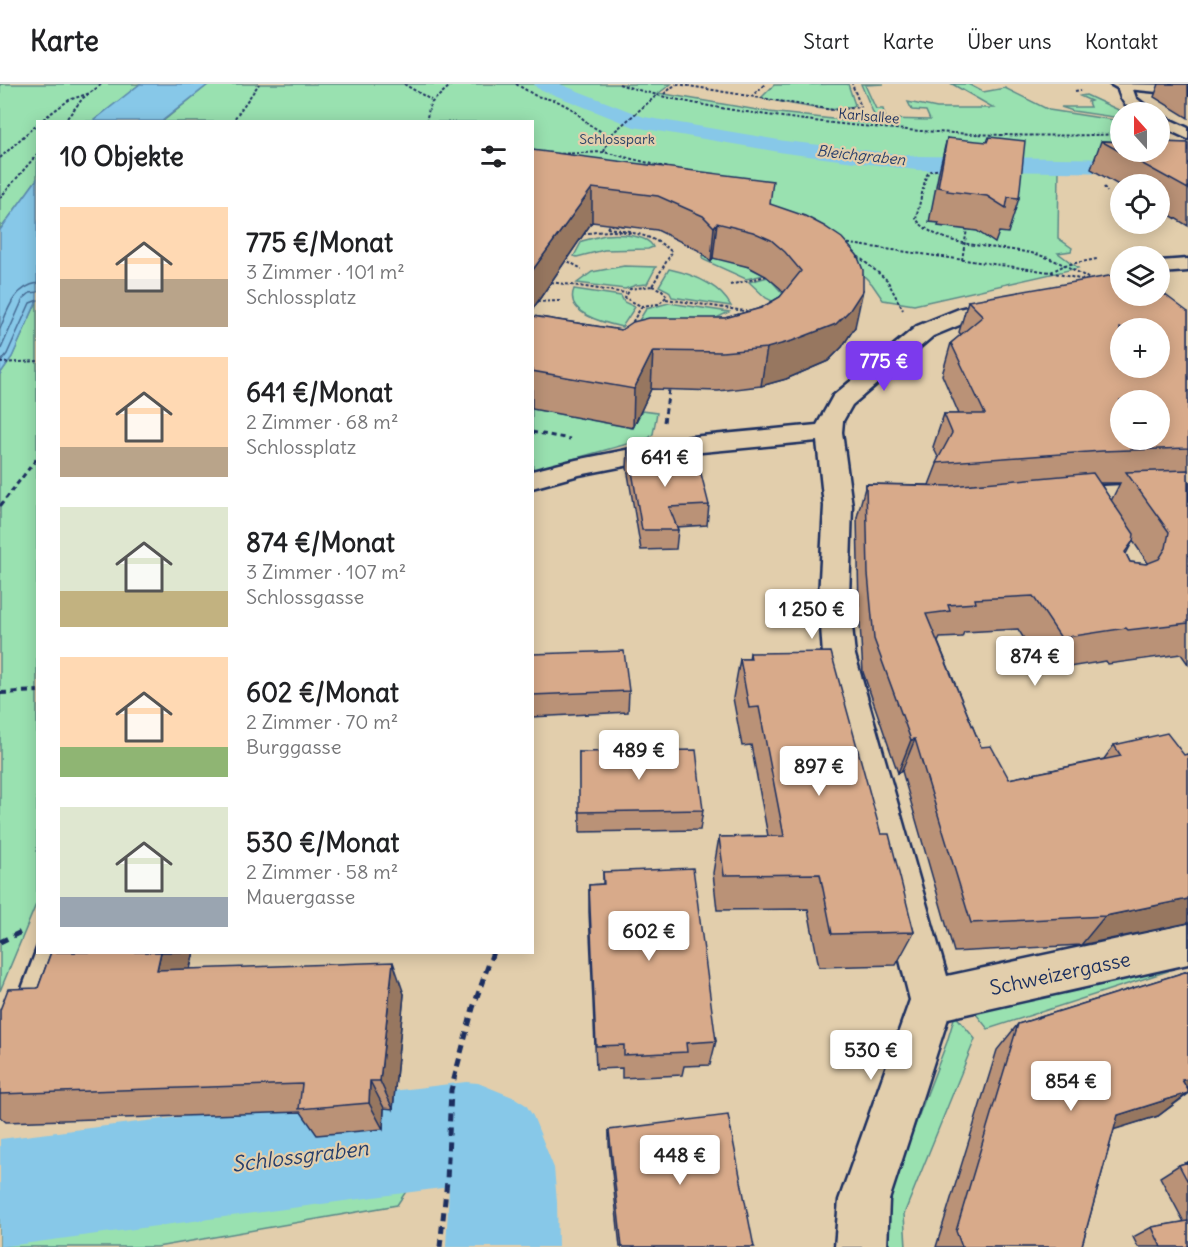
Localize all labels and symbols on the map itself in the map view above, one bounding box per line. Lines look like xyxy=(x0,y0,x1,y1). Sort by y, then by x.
north arrow xyxy=(1110,102,1170,162)
street label: Karlsallee xyxy=(838,104,900,128)
park label: Schlosspark xyxy=(579,130,655,148)
water label: Bleichgraben xyxy=(816,141,906,169)
pin: 775 € xyxy=(842,341,926,392)
pin: 641 € xyxy=(623,437,707,488)
pin: 1 250 € xyxy=(757,589,867,640)
pin: 874 € xyxy=(993,636,1077,687)
pin: 489 € xyxy=(597,730,681,781)
pin: 897 € xyxy=(777,746,861,797)
pin: 602 € xyxy=(607,911,691,962)
street label: Schweizergasse xyxy=(987,946,1133,1000)
pin: 530 € xyxy=(829,1030,913,1081)
pin: 854 € xyxy=(1029,1061,1113,1112)
water label: Schlossgraben xyxy=(230,1134,371,1178)
pin: 448 € xyxy=(638,1135,722,1186)

